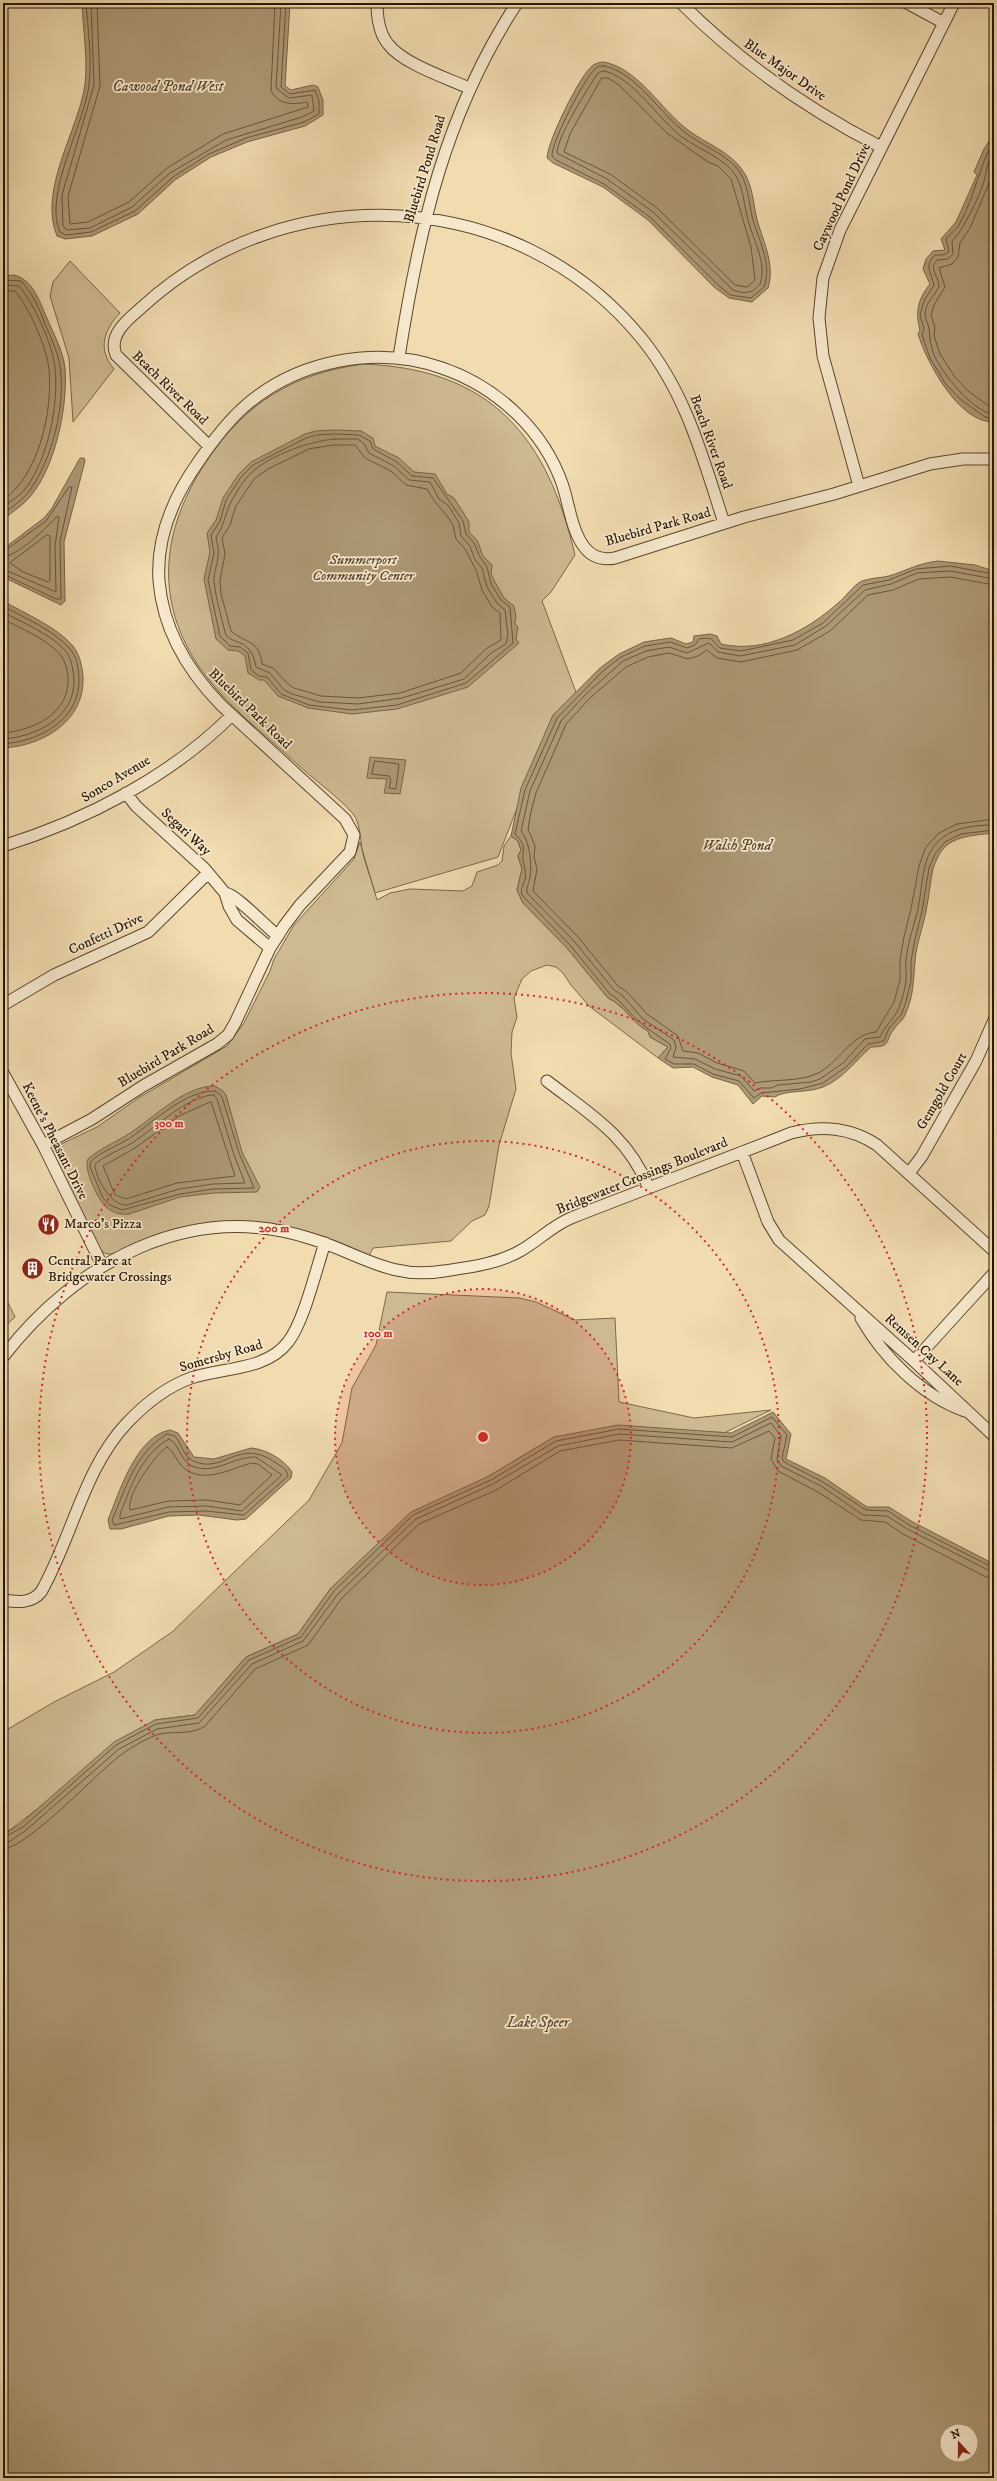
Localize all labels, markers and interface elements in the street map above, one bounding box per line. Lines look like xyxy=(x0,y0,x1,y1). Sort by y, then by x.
street label: Blue Major Drive xyxy=(740,35,830,105)
water label: Cawood Pond West xyxy=(113,77,225,96)
street label: Bluebird Pond Road xyxy=(400,113,450,225)
street label: Caywood Pond Drive xyxy=(809,140,875,254)
street label: Beach River Road xyxy=(128,347,212,429)
street label: Beach River Road xyxy=(686,392,736,492)
street label: Bluebird Park Road xyxy=(603,503,713,551)
park label: Summerport Community Center xyxy=(312,551,415,585)
street label: Bluebird Park Road xyxy=(205,665,295,753)
street label: Sonco Avenue xyxy=(78,751,154,807)
street label: Segari Way xyxy=(157,804,215,860)
water label: Walsh Pond xyxy=(702,836,774,855)
street label: Confetti Drive xyxy=(66,909,146,959)
street label: Bluebird Park Road xyxy=(115,1020,217,1092)
street label: Gemgold Court xyxy=(913,1049,972,1133)
street label: Keene's Pheasant Drive xyxy=(18,1079,92,1203)
text: 300 m xyxy=(155,1116,183,1131)
street label: Bridgewater Crossings Boulevard xyxy=(554,1133,730,1219)
restaurant icon: Marco's Pizza xyxy=(36,1211,62,1237)
place label: Marco's Pizza xyxy=(64,1215,142,1233)
text: 200 m xyxy=(259,1221,289,1236)
place label: Central Parc at Bridgewater Crossings xyxy=(48,1252,172,1286)
building icon: Central Parc at Bridgewater Crossings xyxy=(19,1256,45,1282)
street label: Remsen Cay Lane xyxy=(881,1310,967,1390)
text: 100 m xyxy=(364,1326,392,1341)
street label: Somersby Road xyxy=(177,1336,265,1376)
centre of rings xyxy=(476,1430,490,1444)
water label: Lake Speer xyxy=(506,2013,571,2032)
north arrow xyxy=(939,2423,979,2463)
text: N xyxy=(949,2426,962,2443)

